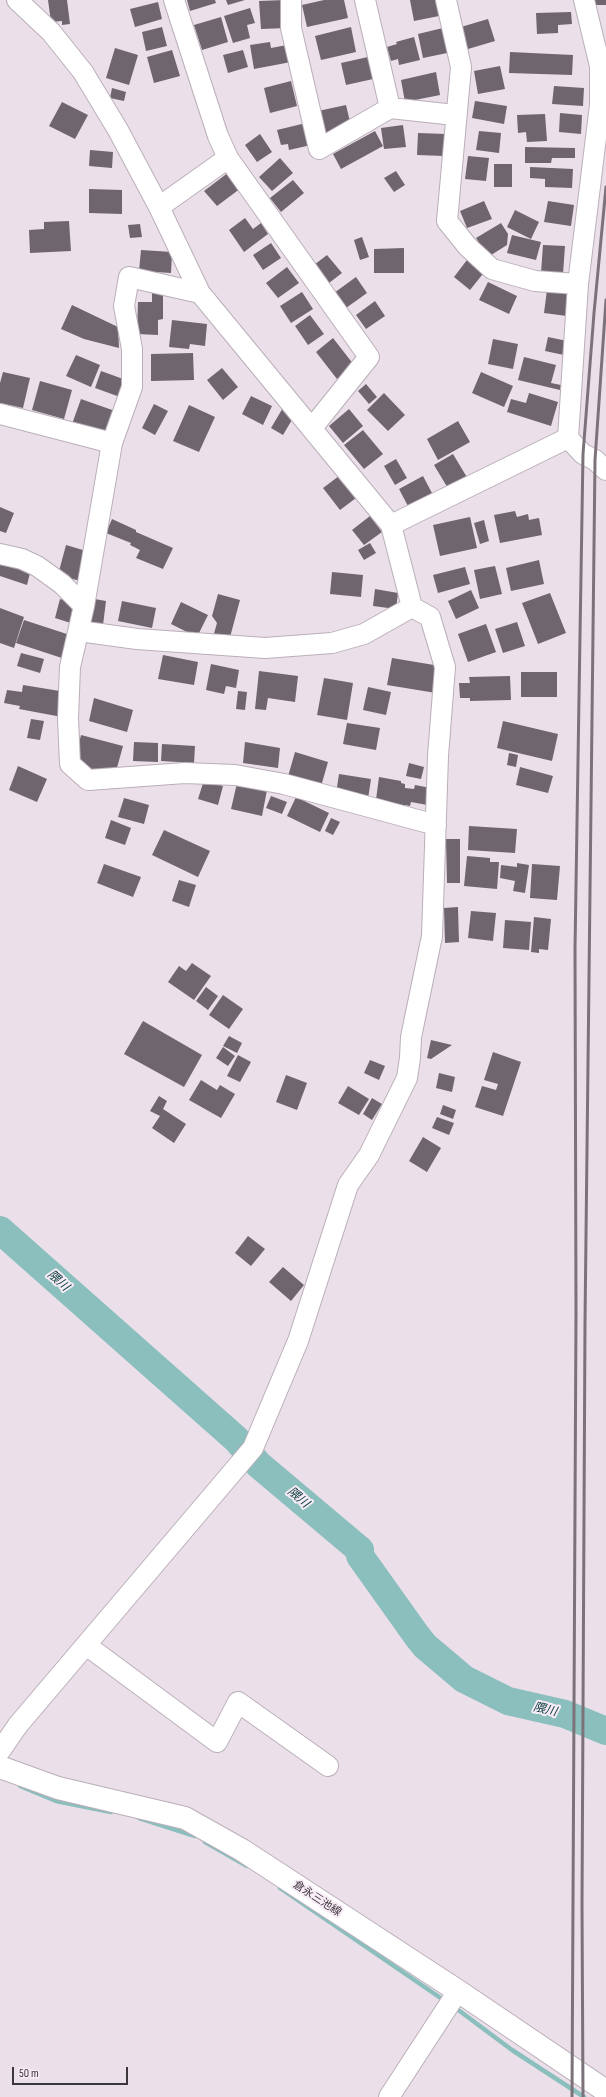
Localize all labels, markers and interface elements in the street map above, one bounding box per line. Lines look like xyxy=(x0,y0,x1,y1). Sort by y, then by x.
water label: 隈川 xyxy=(44,1268,72,1294)
water label: 隈川 xyxy=(284,1485,312,1511)
water label: 隈川 xyxy=(532,1700,558,1720)
street label: 倉永三池線 xyxy=(290,1878,344,1920)
scale bar xyxy=(14,2059,130,2085)
text: 50 m xyxy=(19,2066,39,2081)

